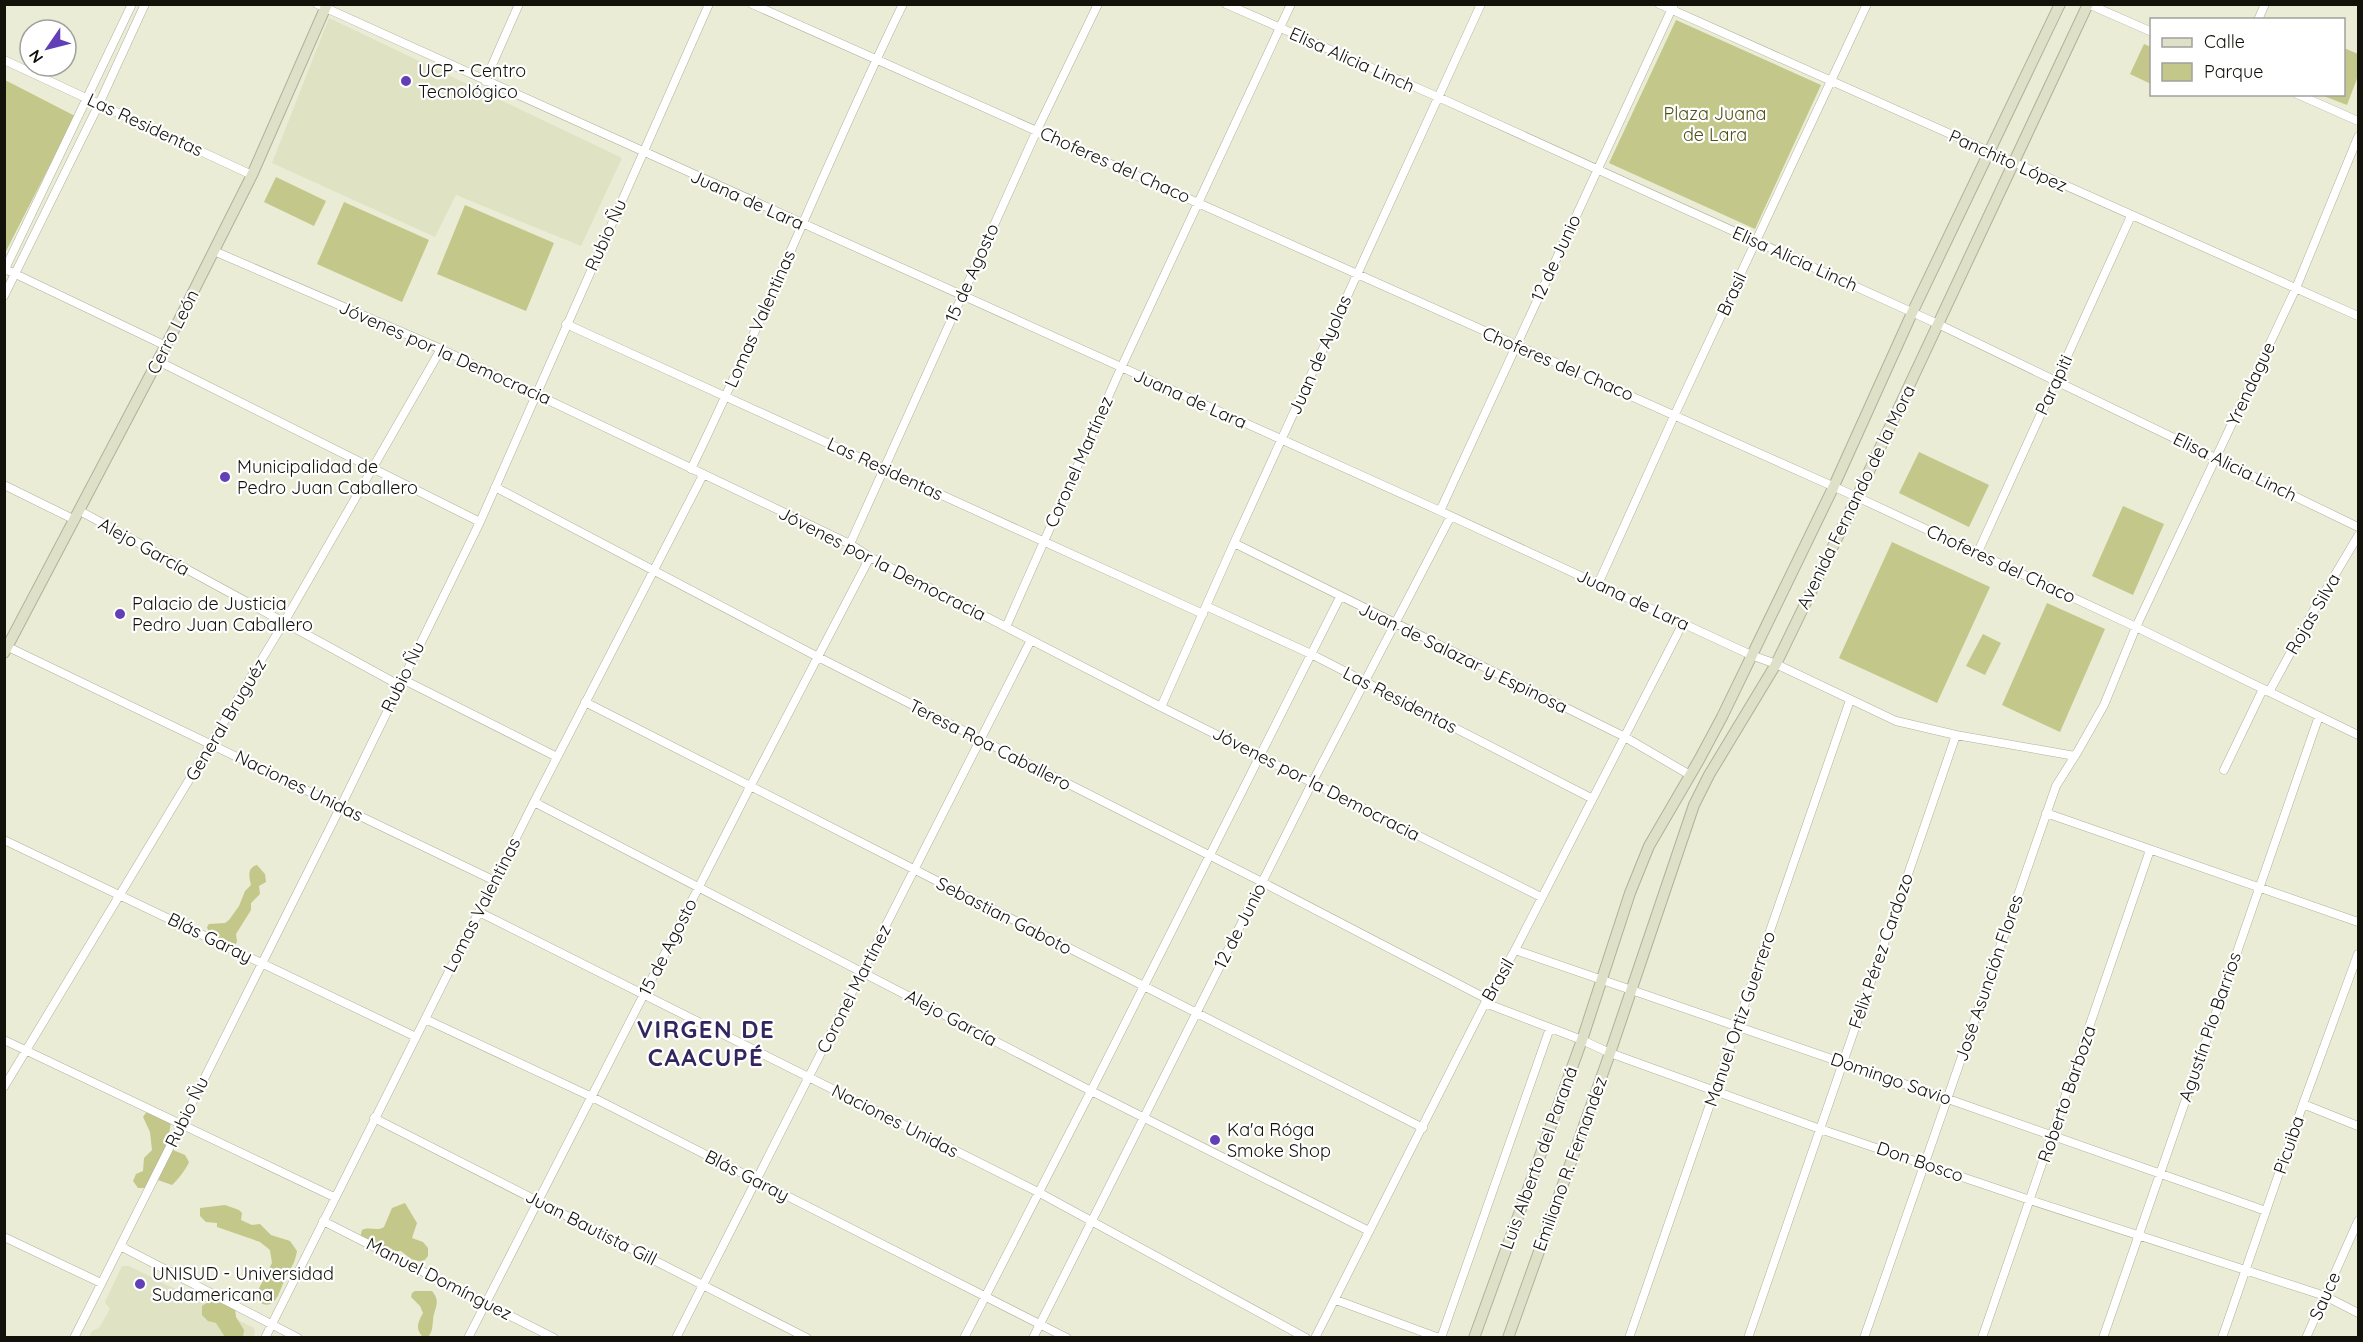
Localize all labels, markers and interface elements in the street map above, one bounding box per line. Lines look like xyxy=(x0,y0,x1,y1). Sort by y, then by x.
north arrow xyxy=(18,18,78,78)
legend xyxy=(2150,18,2345,96)
street label: Elisa Alicia Linch xyxy=(1286,22,1418,97)
text: Calle xyxy=(2204,30,2245,53)
text: N xyxy=(24,46,47,67)
place label: UCP - Centro Tecnológico xyxy=(418,59,526,103)
text: Parque xyxy=(2204,60,2263,83)
marker: UCP - Centro Tecnológico xyxy=(399,74,413,88)
street label: Las Residentas xyxy=(84,88,207,161)
park label: Plaza Juana de Lara xyxy=(1664,102,1766,146)
street label: Choferes del Chaco xyxy=(1036,121,1194,208)
street label: Panchito López xyxy=(1945,124,2071,197)
street label: Juana de Lara xyxy=(687,164,808,235)
street label: Rubio Ñu xyxy=(580,195,632,274)
street label: 12 de Junio xyxy=(1525,211,1586,305)
street label: 15 de Agosto xyxy=(939,220,1004,326)
street label: Elisa Alicia Linch xyxy=(1729,221,1861,296)
street label: Lomas Valentinas xyxy=(719,247,800,391)
street label: Brasil xyxy=(1711,268,1752,319)
street label: Cerro León xyxy=(141,285,204,378)
street label: Juan de Ayolas xyxy=(1283,291,1356,418)
street label: Jóvenes por la Democracia xyxy=(336,295,555,410)
street label: Choferes del Chaco xyxy=(1479,321,1637,406)
street label: Yrendague xyxy=(2221,338,2280,429)
street label: Parapiti xyxy=(2030,351,2077,419)
street label: Juana de Lara xyxy=(1130,363,1251,434)
street label: Avenida Fernando de la Mora xyxy=(1791,381,1920,613)
street label: Coronel Martínez xyxy=(1039,392,1118,531)
street label: Elisa Alicia Linch xyxy=(2170,427,2301,506)
street label: Las Residentas xyxy=(824,432,947,505)
place label: Municipalidad de Pedro Juan Caballero xyxy=(237,455,418,499)
marker: Municipalidad de Pedro Juan Caballero xyxy=(218,470,232,484)
street label: Jóvenes por la Democracia xyxy=(775,501,990,626)
street label: Alejo García xyxy=(95,512,194,581)
street label: Choferes del Chaco xyxy=(1923,519,2080,608)
street label: Juana de Lara xyxy=(1573,563,1693,636)
street label: Rojas Silva xyxy=(2280,569,2345,658)
place label: Palacio de Justicia Pedro Juan Caballero xyxy=(132,592,313,636)
street label: Juan de Salazar y Espinosa xyxy=(1355,597,1571,718)
marker: Palacio de Justicia Pedro Juan Caballero xyxy=(113,607,127,621)
street label: Rubio Ñu xyxy=(376,638,430,716)
street label: General Bruguéz xyxy=(180,654,271,785)
street label: Las Residentas xyxy=(1339,661,1461,738)
street label: Teresa Roa Caballero xyxy=(905,694,1075,795)
street label: Jóvenes por la Democracia xyxy=(1209,721,1424,846)
street label: Naciones Unidas xyxy=(232,745,367,826)
street label: Lomas Valentinas xyxy=(438,834,525,976)
street label: Félix Pérez Cardozo xyxy=(1843,870,1918,1032)
street label: Sebastian Gaboto xyxy=(933,871,1076,960)
street label: 12 de Junio xyxy=(1208,879,1271,973)
street label: José Asunción Flores xyxy=(1949,891,2028,1064)
street label: 15 de Agosto xyxy=(633,894,702,999)
street label: Blás Garay xyxy=(164,907,256,968)
street label: Coronel Martínez xyxy=(811,920,896,1057)
street label: Manuel Ortiz Guerrero xyxy=(1699,928,1780,1109)
street label: Agustín Pío Barrios xyxy=(2173,949,2246,1105)
street label: Brasil xyxy=(1476,954,1519,1005)
street label: Alejo García xyxy=(901,984,1001,1051)
district label: VIRGEN DE CAACUPÉ xyxy=(637,1014,775,1072)
street label: Roberto Barboza xyxy=(2032,1022,2101,1165)
street label: Domingo Savio xyxy=(1828,1047,1955,1110)
street label: Luis Alberto del Paraná xyxy=(1495,1063,1582,1253)
street label: Rubio Ñu xyxy=(160,1073,214,1151)
street label: Emiliano R. Fernandez xyxy=(1527,1073,1612,1254)
street label: Naciones Unidas xyxy=(828,1079,963,1162)
street label: Picuiba xyxy=(2268,1113,2309,1177)
place label: Ka'a Róga Smoke Shop xyxy=(1227,1118,1331,1162)
marker: Ka'a Róga Smoke Shop xyxy=(1208,1133,1222,1147)
street label: Don Bosco xyxy=(1874,1136,1967,1187)
street label: Blás Garay xyxy=(701,1145,793,1207)
street label: Juan Bautista Gill xyxy=(522,1185,661,1271)
street label: Manuel Domínguez xyxy=(363,1232,516,1325)
place label: UNISUD - Universidad Sudamericana xyxy=(152,1262,334,1306)
street label: Sauce xyxy=(2304,1268,2345,1324)
marker: UNISUD - Universidad Sudamericana xyxy=(133,1277,147,1291)

